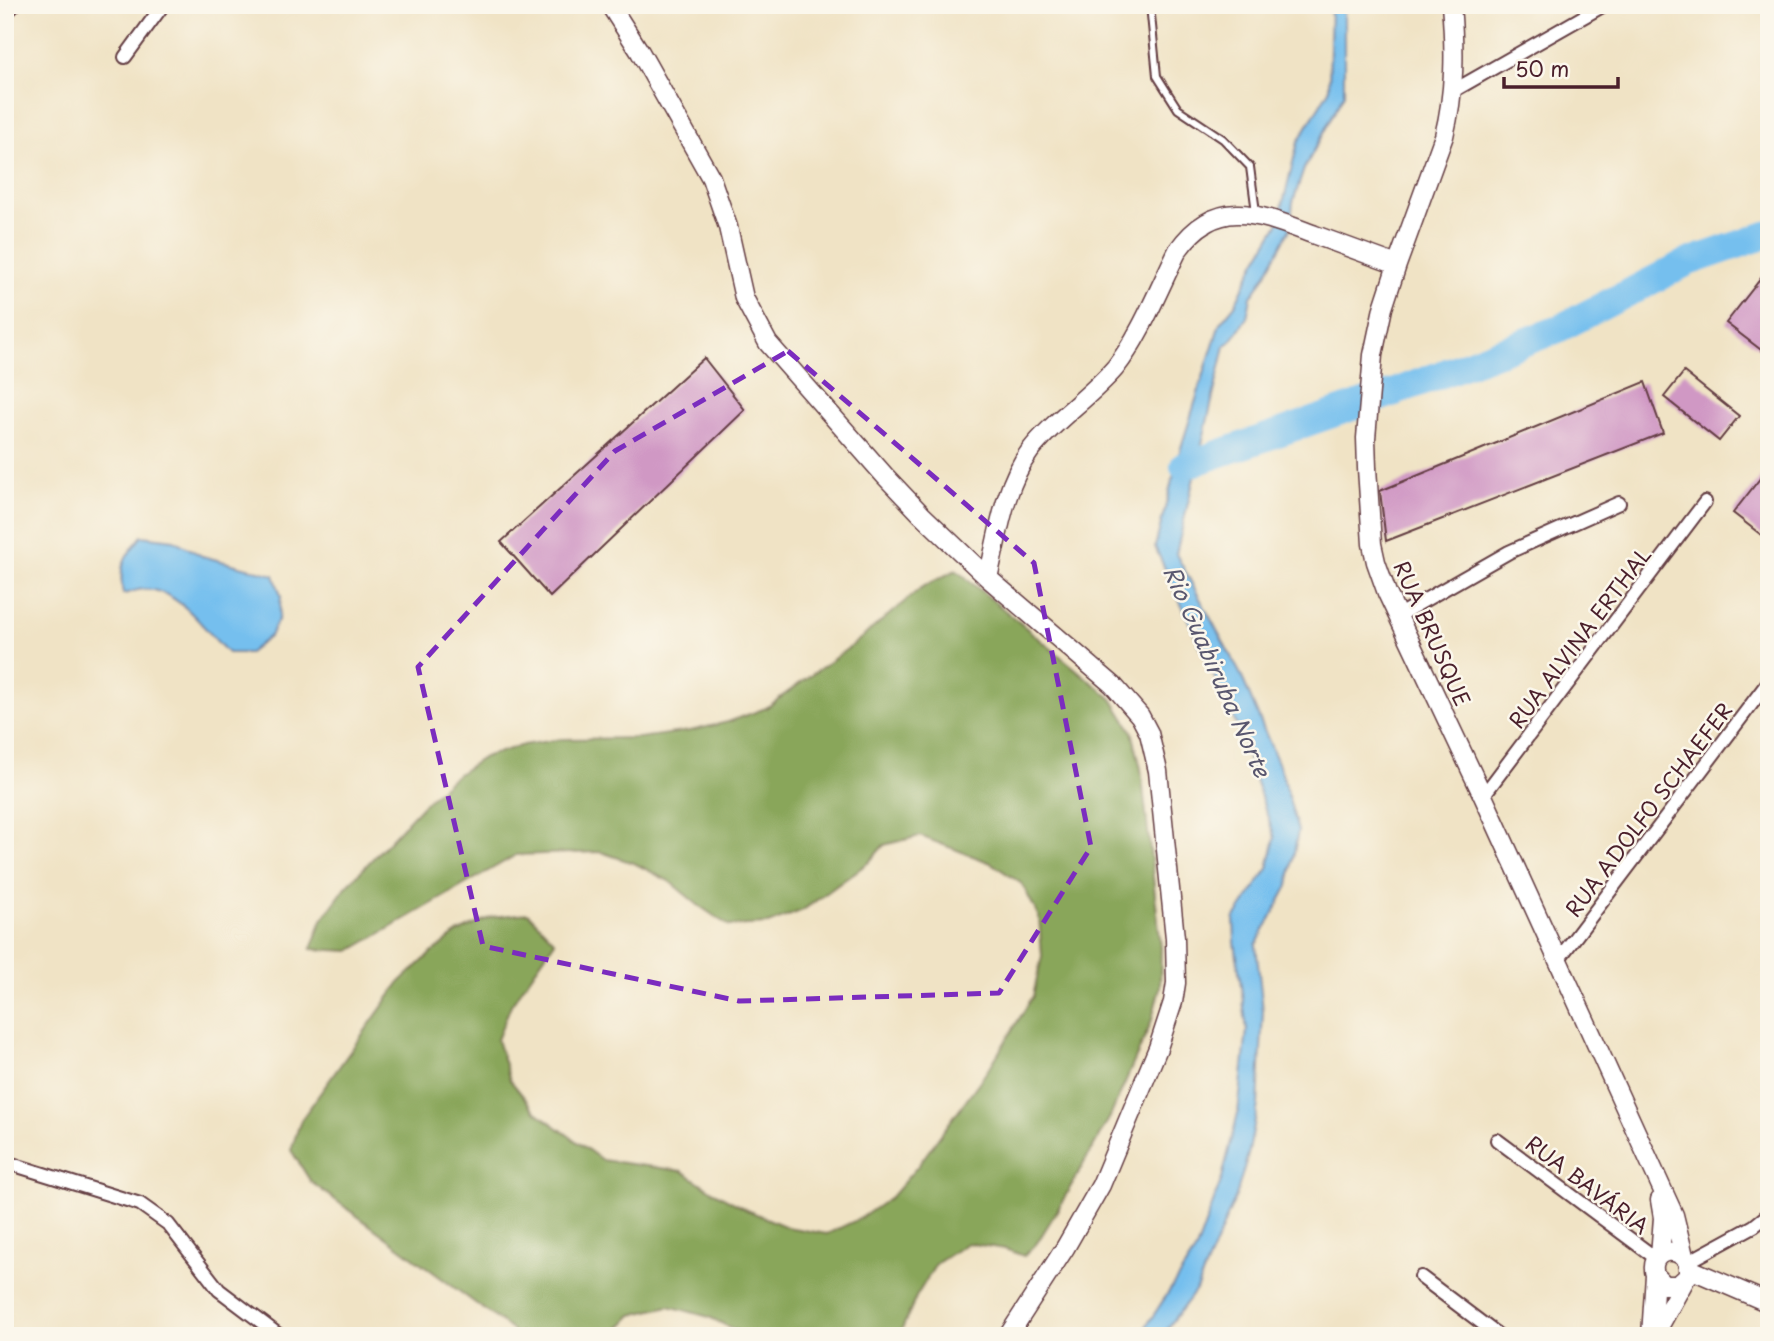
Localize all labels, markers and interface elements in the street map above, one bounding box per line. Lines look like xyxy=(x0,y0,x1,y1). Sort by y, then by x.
scale bar xyxy=(1504,46,1618,90)
text: 50 m xyxy=(1515,52,1569,84)
street label: RUA ALVINA ERTHAL xyxy=(1500,540,1658,734)
street label: RUA BRUSQUE xyxy=(1387,555,1479,711)
water label: Rio Guabiruba Norte xyxy=(1156,559,1281,784)
street label: RUA ADOLFO SCHAEFER xyxy=(1557,695,1739,923)
street label: RUA BAVÁRIA xyxy=(1519,1127,1657,1241)

